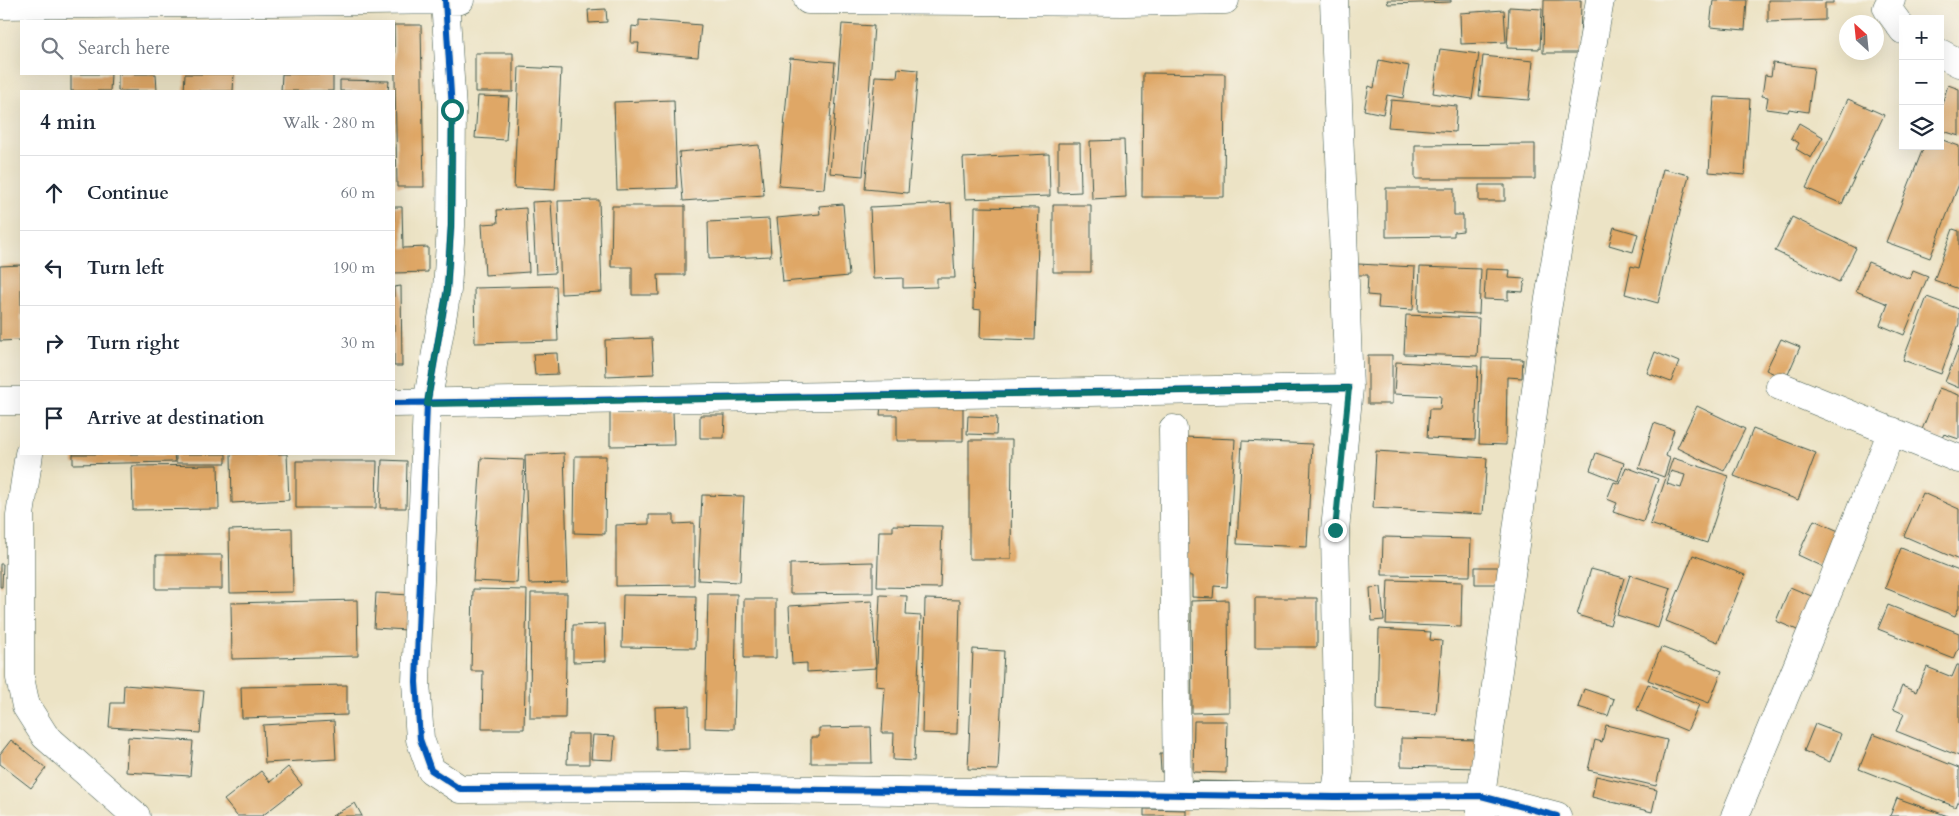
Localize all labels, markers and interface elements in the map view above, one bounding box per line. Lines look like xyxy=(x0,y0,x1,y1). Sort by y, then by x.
north arrow xyxy=(1839,15,1884,60)
map controls xyxy=(1899,15,1944,150)
button: + xyxy=(1899,15,1944,60)
search box xyxy=(20,20,395,75)
icon: search xyxy=(38,34,66,62)
text: Search here xyxy=(78,35,170,61)
button: − xyxy=(1899,60,1944,105)
route start xyxy=(441,99,464,122)
button: layers xyxy=(1899,105,1944,150)
text: 4 min xyxy=(40,108,96,137)
text: Walk · 280 m xyxy=(283,112,375,134)
icon: ahead xyxy=(40,179,68,207)
text: Continue xyxy=(87,180,169,206)
text: 60 m xyxy=(341,182,375,204)
icon: left xyxy=(40,254,68,282)
text: Turn left xyxy=(87,255,164,281)
text: 190 m xyxy=(333,257,375,279)
icon: right xyxy=(40,329,68,357)
text: Turn right xyxy=(87,330,179,356)
text: 30 m xyxy=(341,332,375,354)
icon: arrive xyxy=(40,404,68,432)
text: Arrive at destination xyxy=(87,405,264,431)
route end xyxy=(1324,519,1347,542)

